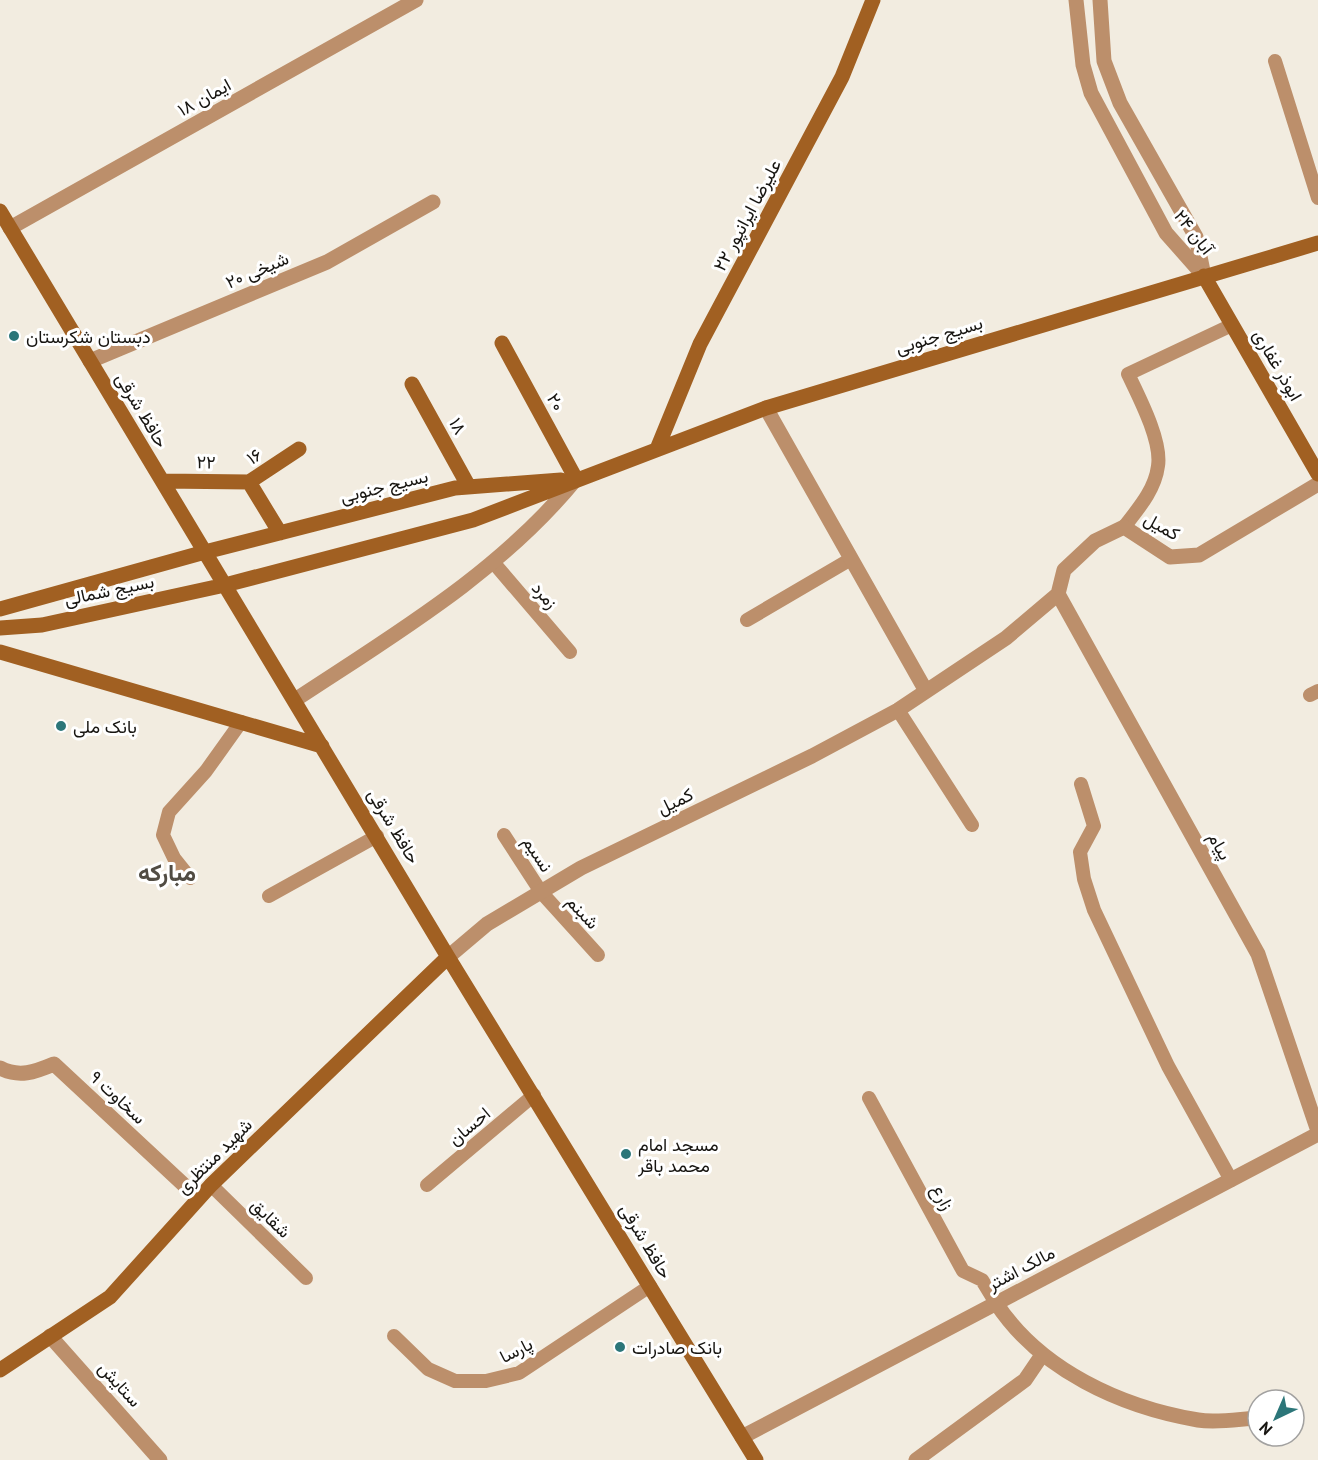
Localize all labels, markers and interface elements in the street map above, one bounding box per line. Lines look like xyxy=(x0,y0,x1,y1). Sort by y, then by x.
street label: ایمان ۱۸ xyxy=(173,73,235,121)
street label: علیرضا ایرانپور ۲۲ xyxy=(708,155,787,275)
street label: آبان ۲۴ xyxy=(1169,205,1220,261)
street label: شیخی ۲۰ xyxy=(222,246,292,294)
street label: بسیج جنوبی xyxy=(893,311,986,360)
place label: دبستان شکرستان xyxy=(26,325,151,348)
street label: ابوذر غفاری xyxy=(1248,325,1308,405)
marker: دبستان شکرستان xyxy=(7,329,21,343)
street label: حافظ شرقی xyxy=(111,368,173,452)
street label: ۲۰ xyxy=(542,389,570,415)
street label: ۱۸ xyxy=(444,414,472,438)
street label: ۱۶ xyxy=(242,442,266,469)
street label: ۲۲ xyxy=(196,450,216,474)
street label: بسیج جنوبی xyxy=(338,464,431,509)
street label: کمیل xyxy=(1140,507,1184,545)
street label: بسیج شمالی xyxy=(62,569,156,612)
street label: زمرد xyxy=(527,577,563,613)
place label: بانک ملی xyxy=(73,715,137,738)
marker: بانک ملی xyxy=(54,719,68,733)
street label: کمیل xyxy=(653,782,697,820)
street label: حافظ شرقی xyxy=(363,784,425,868)
street label: پیام xyxy=(1202,828,1237,864)
street label: نسیم xyxy=(517,832,558,877)
district label: مبارکه xyxy=(138,857,196,888)
street label: شبنم xyxy=(561,890,604,934)
street label: سخاوت ۹ xyxy=(85,1065,151,1129)
street label: احسان xyxy=(443,1102,495,1150)
street label: شهید منتظری xyxy=(171,1113,257,1199)
place label: مسجد امام محمد باقر xyxy=(637,1133,719,1177)
marker: مسجد امام محمد باقر xyxy=(619,1147,633,1161)
street label: زارع xyxy=(926,1180,959,1215)
street label: شقایق xyxy=(246,1193,296,1243)
street label: حافظ شرقی xyxy=(615,1199,677,1283)
street label: مالک اشتر xyxy=(982,1241,1059,1296)
street label: پارسا xyxy=(496,1332,537,1369)
place label: بانک صادرات xyxy=(632,1336,722,1359)
marker: بانک صادرات xyxy=(613,1340,627,1354)
street label: ستایش xyxy=(93,1356,147,1412)
north arrow xyxy=(1246,1388,1306,1448)
text: N xyxy=(1255,1418,1276,1440)

